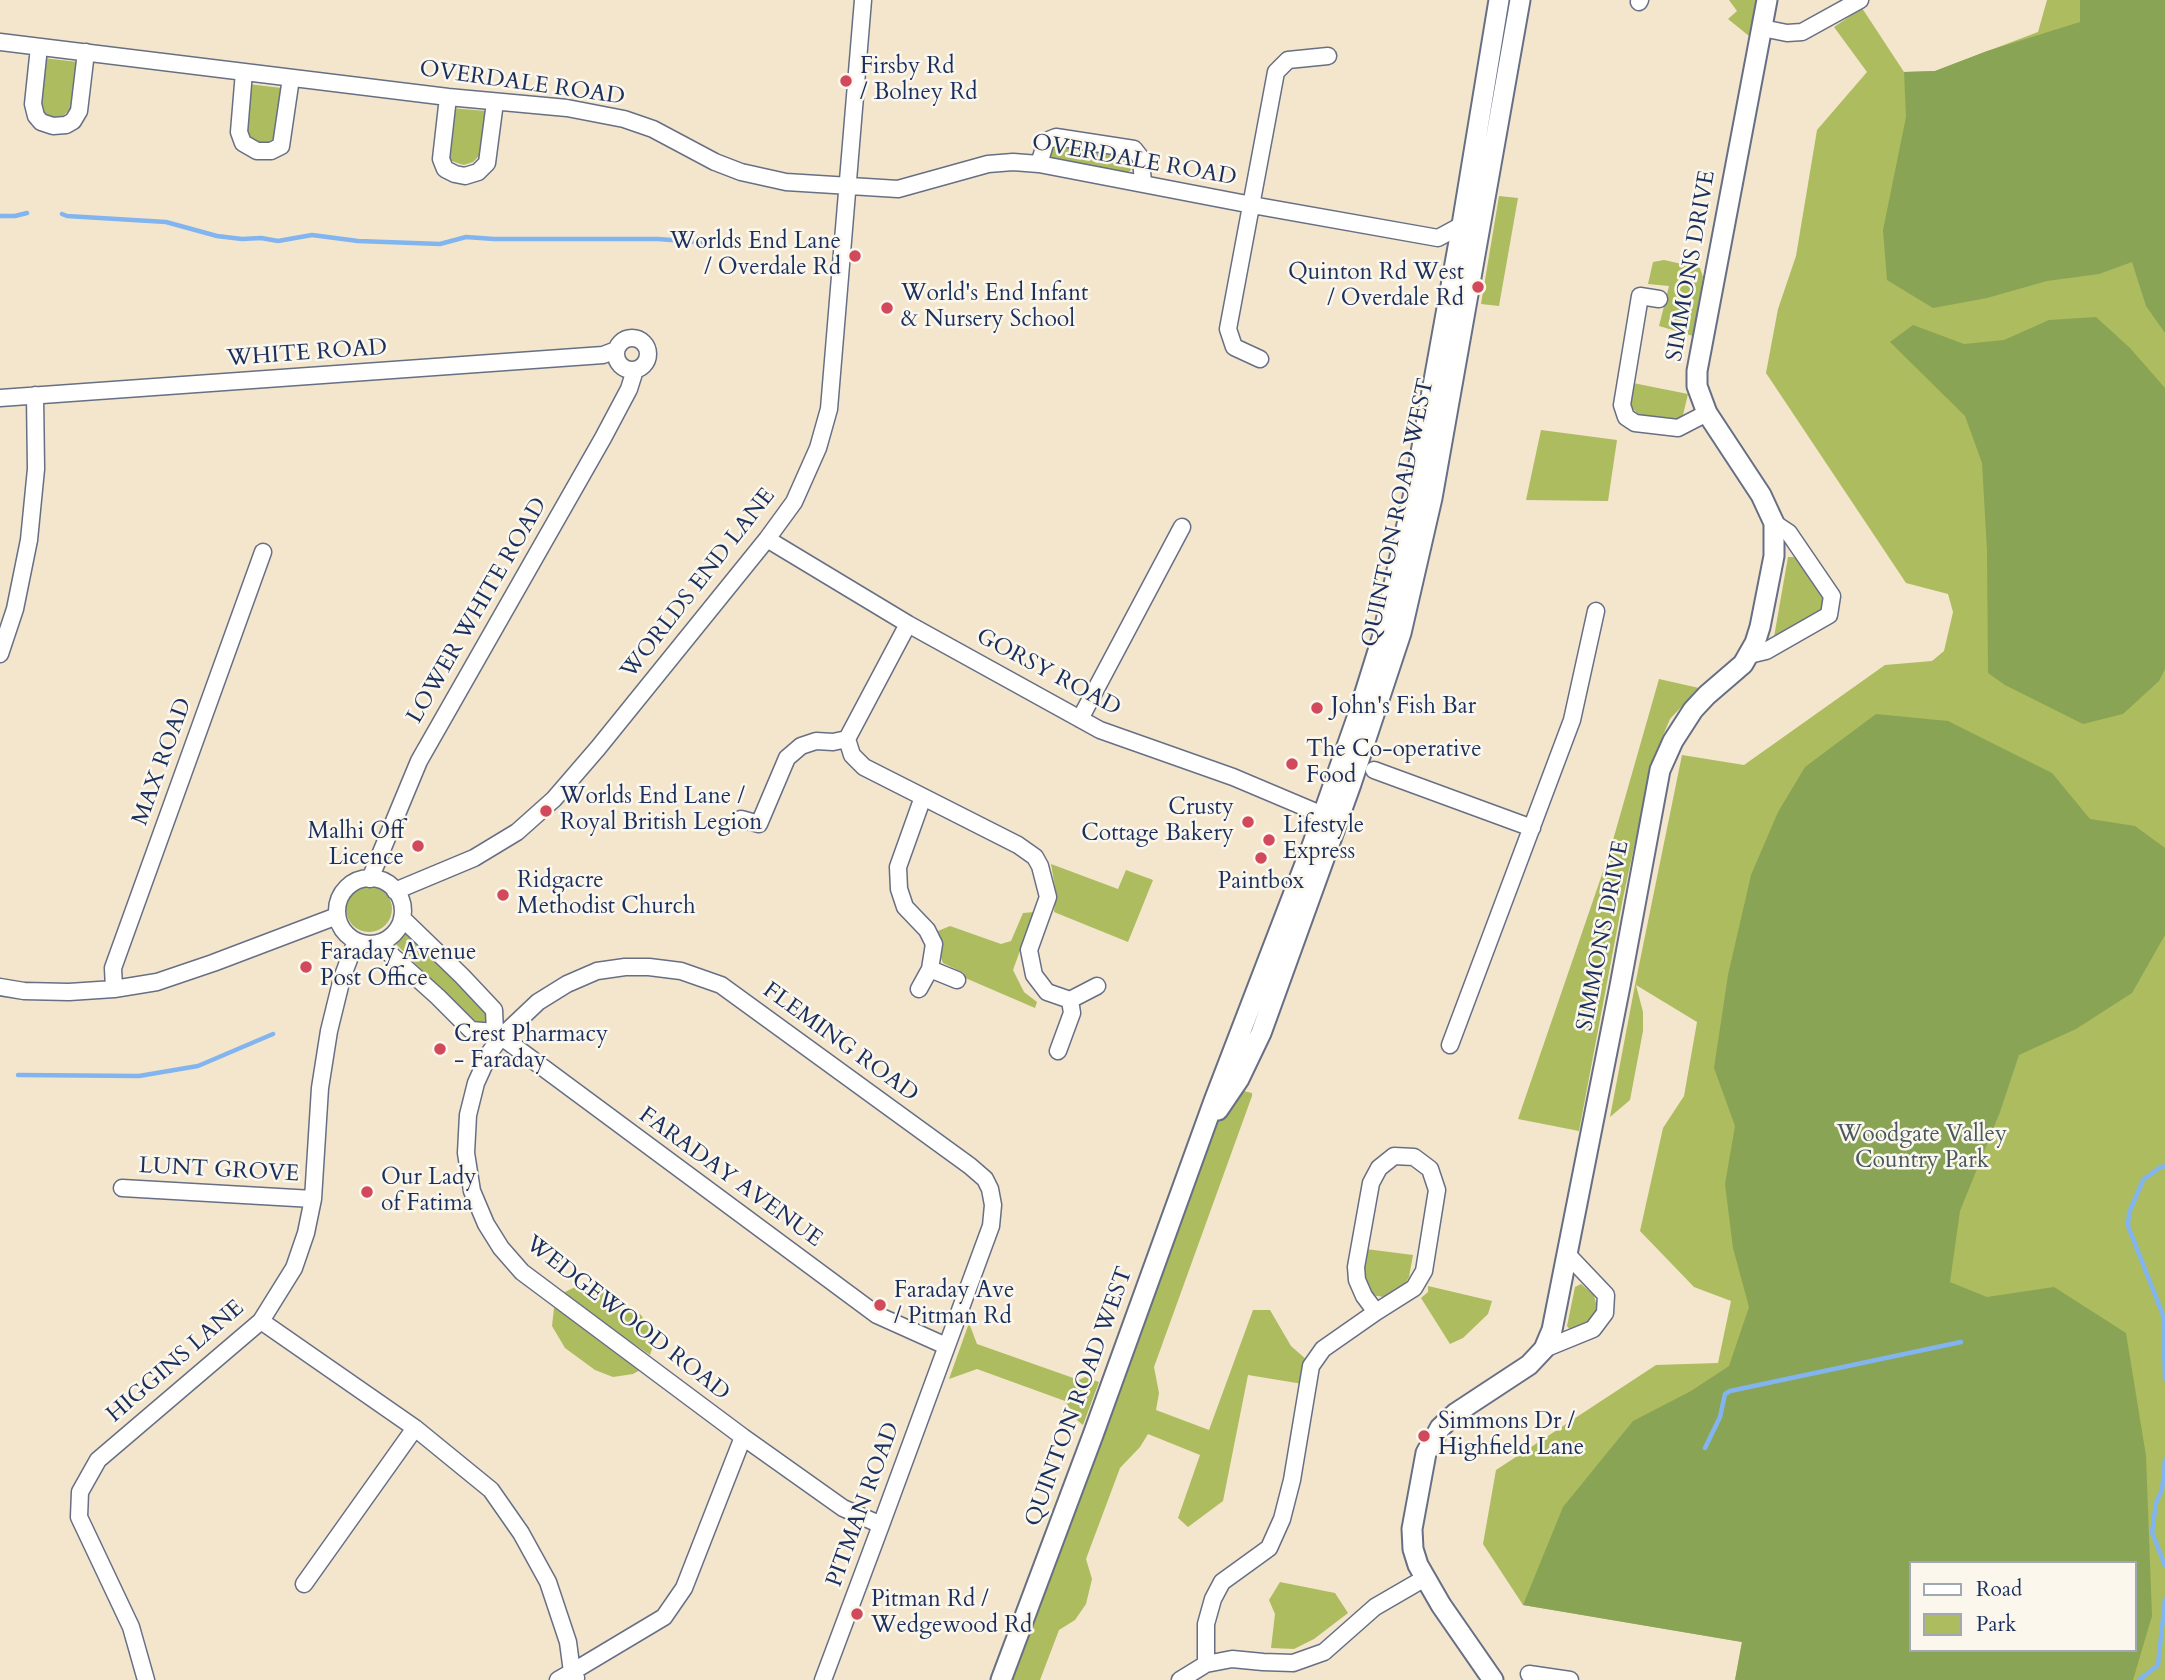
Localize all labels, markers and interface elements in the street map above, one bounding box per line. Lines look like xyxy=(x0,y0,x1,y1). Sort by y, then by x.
place label: Firsby Rd / Bolney Rd xyxy=(860,54,978,108)
street label: OVERDALE ROAD xyxy=(418,56,626,112)
marker: Firsby Rd / Bolney Rd xyxy=(838,73,854,89)
street label: OVERDALE ROAD xyxy=(1030,129,1238,193)
street label: SIMMONS DRIVE xyxy=(1662,168,1722,364)
place label: Worlds End Lane / Overdale Rd xyxy=(670,229,841,283)
marker: Worlds End Lane / Overdale Rd xyxy=(847,248,863,264)
place label: Quinton Rd West / Overdale Rd xyxy=(1288,260,1464,314)
marker: Quinton Rd West / Overdale Rd xyxy=(1470,279,1486,295)
place label: World's End Infant & Nursery School xyxy=(901,281,1088,335)
marker: World's End Infant & Nursery School xyxy=(879,300,895,316)
street label: WHITE ROAD xyxy=(226,335,388,373)
street label: QUINTON ROAD WEST xyxy=(1357,376,1441,650)
street label: WORLDS END LANE xyxy=(616,483,782,685)
street label: LOWER WHITE ROAD xyxy=(402,493,554,729)
street label: GORSY ROAD xyxy=(971,623,1125,723)
place label: John's Fish Bar xyxy=(1331,694,1476,722)
street label: MAX ROAD xyxy=(127,695,199,829)
marker: John's Fish Bar xyxy=(1309,700,1325,716)
place label: The Co-operative Food xyxy=(1306,737,1482,791)
marker: The Co-operative Food xyxy=(1284,756,1300,772)
place label: Worlds End Lane / Royal British Legion xyxy=(560,784,762,838)
place label: Crusty Cottage Bakery xyxy=(1081,795,1234,849)
marker: Worlds End Lane / Royal British Legion xyxy=(538,803,554,819)
place label: Lifestyle Express xyxy=(1283,813,1364,867)
marker: Crusty Cottage Bakery xyxy=(1240,814,1256,830)
place label: Malhi Off Licence xyxy=(308,819,404,873)
marker: Lifestyle Express xyxy=(1261,832,1277,848)
marker: Malhi Off Licence xyxy=(410,838,426,854)
street label: SIMMONS DRIVE xyxy=(1572,838,1636,1034)
marker: Paintbox xyxy=(1253,850,1269,866)
place label: Ridgacre Methodist Church xyxy=(517,868,696,922)
place label: Paintbox xyxy=(1218,869,1304,897)
marker: Ridgacre Methodist Church xyxy=(495,887,511,903)
place label: Faraday Avenue Post Office xyxy=(320,940,476,994)
marker: Faraday Avenue Post Office xyxy=(298,959,314,975)
street label: FLEMING ROAD xyxy=(757,977,923,1109)
place label: Crest Pharmacy - Faraday xyxy=(454,1022,608,1076)
marker: Crest Pharmacy - Faraday xyxy=(432,1041,448,1057)
street label: FARADAY AVENUE xyxy=(633,1102,827,1254)
park label: Woodgate Valley Country Park xyxy=(1837,1122,2007,1176)
street label: LUNT GROVE xyxy=(138,1153,300,1189)
place label: Our Lady of Fatima xyxy=(381,1165,476,1219)
marker: Our Lady of Fatima xyxy=(359,1184,375,1200)
street label: WEDGEWOOD ROAD xyxy=(519,1231,735,1407)
street label: QUINTON ROAD WEST xyxy=(1020,1264,1140,1530)
place label: Faraday Ave / Pitman Rd xyxy=(894,1278,1014,1332)
street label: HIGGINS LANE xyxy=(102,1295,250,1429)
marker: Faraday Ave / Pitman Rd xyxy=(872,1297,888,1313)
place label: Simmons Dr / Highfield Lane xyxy=(1438,1409,1584,1463)
street label: PITMAN ROAD xyxy=(821,1419,907,1591)
marker: Simmons Dr / Highfield Lane xyxy=(1416,1428,1432,1444)
legend xyxy=(1910,1561,2137,1652)
text: Road xyxy=(1976,1575,2022,1604)
place label: Pitman Rd / Wedgewood Rd xyxy=(871,1587,1032,1641)
marker: Pitman Rd / Wedgewood Rd xyxy=(849,1606,865,1622)
text: Park xyxy=(1976,1610,2016,1639)

